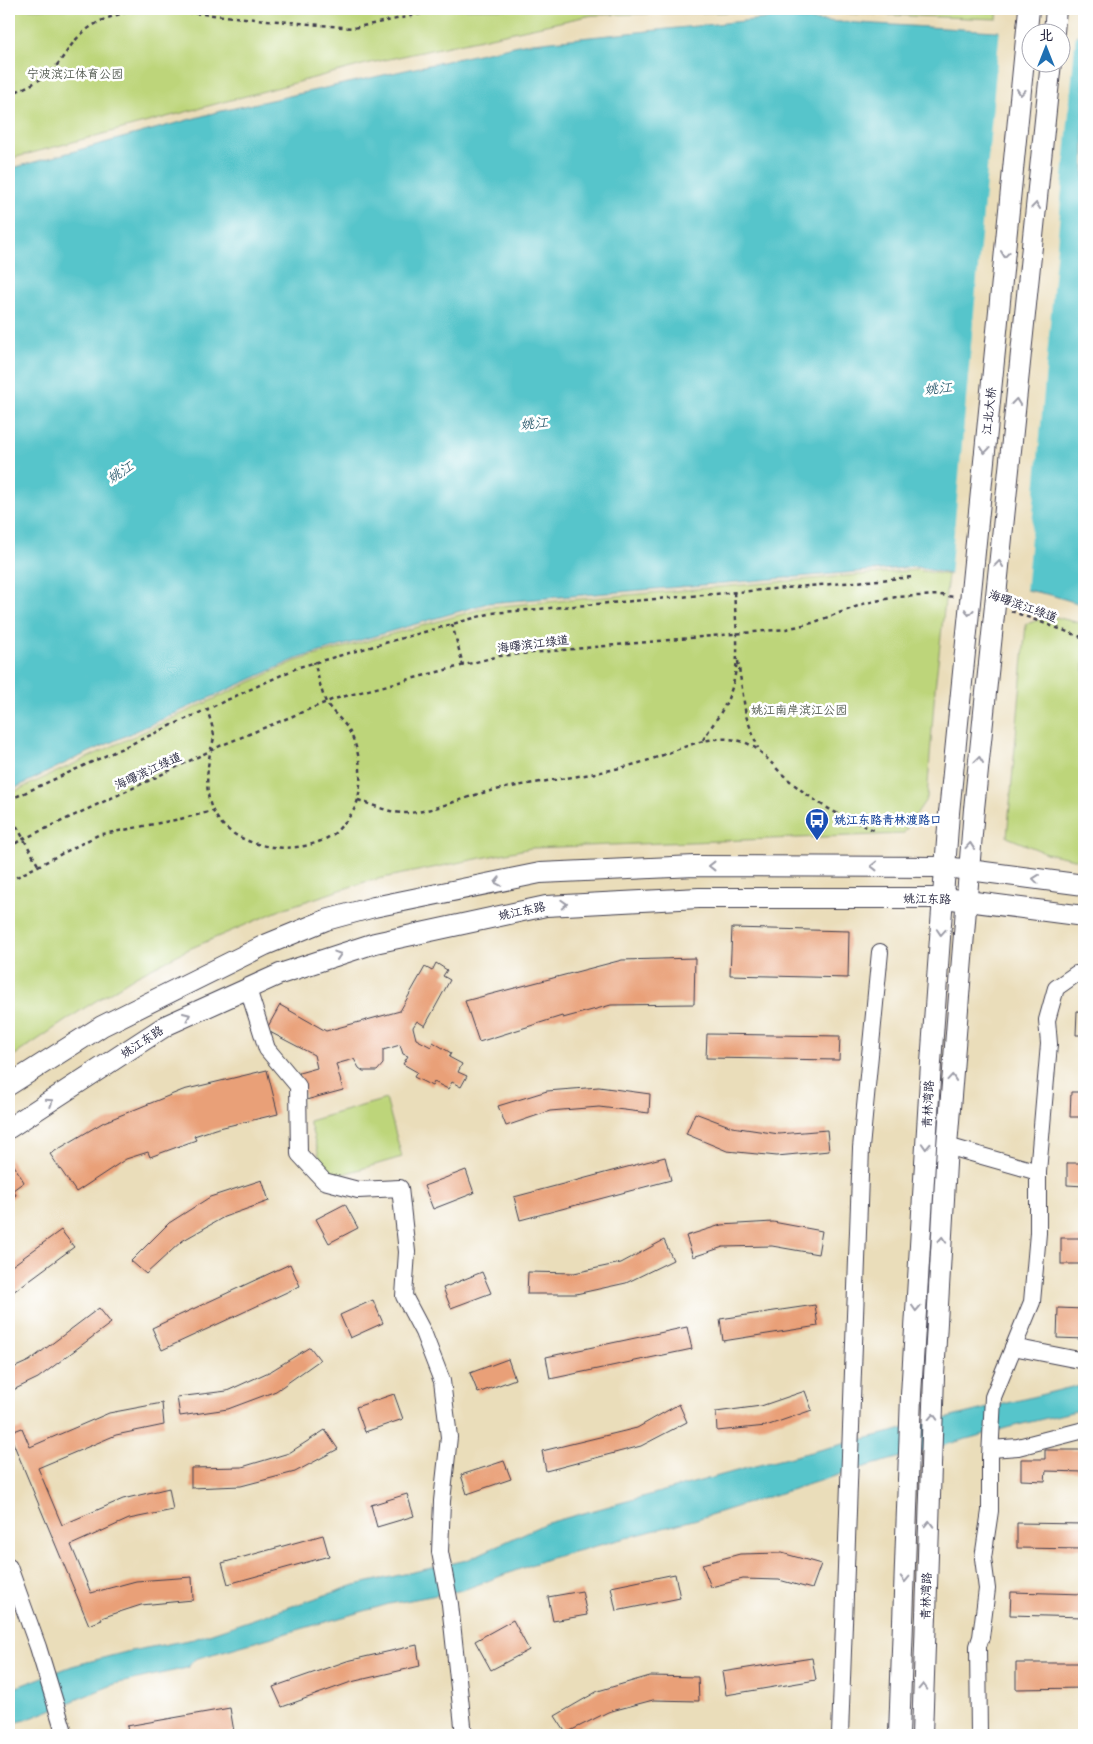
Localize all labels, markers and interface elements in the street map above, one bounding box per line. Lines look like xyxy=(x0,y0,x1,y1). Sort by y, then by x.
north arrow xyxy=(1020,22,1070,72)
text: 北 xyxy=(1039,26,1053,44)
park label: 宁波滨江体育公园 xyxy=(27,66,123,81)
one-way arrow xyxy=(1016,88,1027,96)
one-way arrow xyxy=(1030,201,1041,209)
one-way arrow xyxy=(999,250,1010,258)
water label: 姚江 xyxy=(923,378,954,398)
street label: 江北大桥 xyxy=(979,385,999,436)
one-way arrow xyxy=(1010,398,1021,406)
water label: 姚江 xyxy=(519,413,550,433)
one-way arrow xyxy=(980,447,991,455)
water label: 姚江 xyxy=(103,456,137,487)
one-way arrow xyxy=(993,560,1004,568)
street label: 海曙滨江绿道 xyxy=(987,586,1060,625)
one-way arrow xyxy=(964,608,975,616)
street label: 海曙滨江绿道 xyxy=(496,632,570,655)
park label: 姚江南岸滨江公园 xyxy=(751,702,847,717)
street label: 海曙滨江绿道 xyxy=(112,749,184,793)
one-way arrow xyxy=(973,756,984,764)
bus stop icon: 姚江东路青林渡路口 xyxy=(804,807,830,841)
place label: 姚江东路青林渡路口 xyxy=(834,812,942,827)
one-way arrow xyxy=(964,842,975,850)
one-way arrow xyxy=(707,861,715,871)
one-way arrow xyxy=(870,861,878,871)
one-way arrow xyxy=(1032,874,1040,884)
one-way arrow xyxy=(493,876,502,886)
street label: 姚江东路 xyxy=(903,891,951,906)
street label: 姚江东路 xyxy=(497,898,547,923)
one-way arrow xyxy=(561,899,569,910)
one-way arrow xyxy=(936,928,947,936)
one-way arrow xyxy=(333,951,342,961)
one-way arrow xyxy=(182,1012,191,1022)
street label: 姚江东路 xyxy=(118,1022,166,1061)
one-way arrow xyxy=(947,1074,958,1082)
street label: 青林湾路 xyxy=(919,1080,936,1128)
one-way arrow xyxy=(44,1098,53,1108)
one-way arrow xyxy=(920,1142,931,1150)
one-way arrow xyxy=(936,1236,947,1244)
one-way arrow xyxy=(911,1304,922,1312)
one-way arrow xyxy=(927,1413,938,1421)
one-way arrow xyxy=(924,1520,934,1528)
street label: 青林湾路 xyxy=(917,1572,934,1620)
one-way arrow xyxy=(900,1575,911,1583)
one-way arrow xyxy=(918,1682,929,1690)

